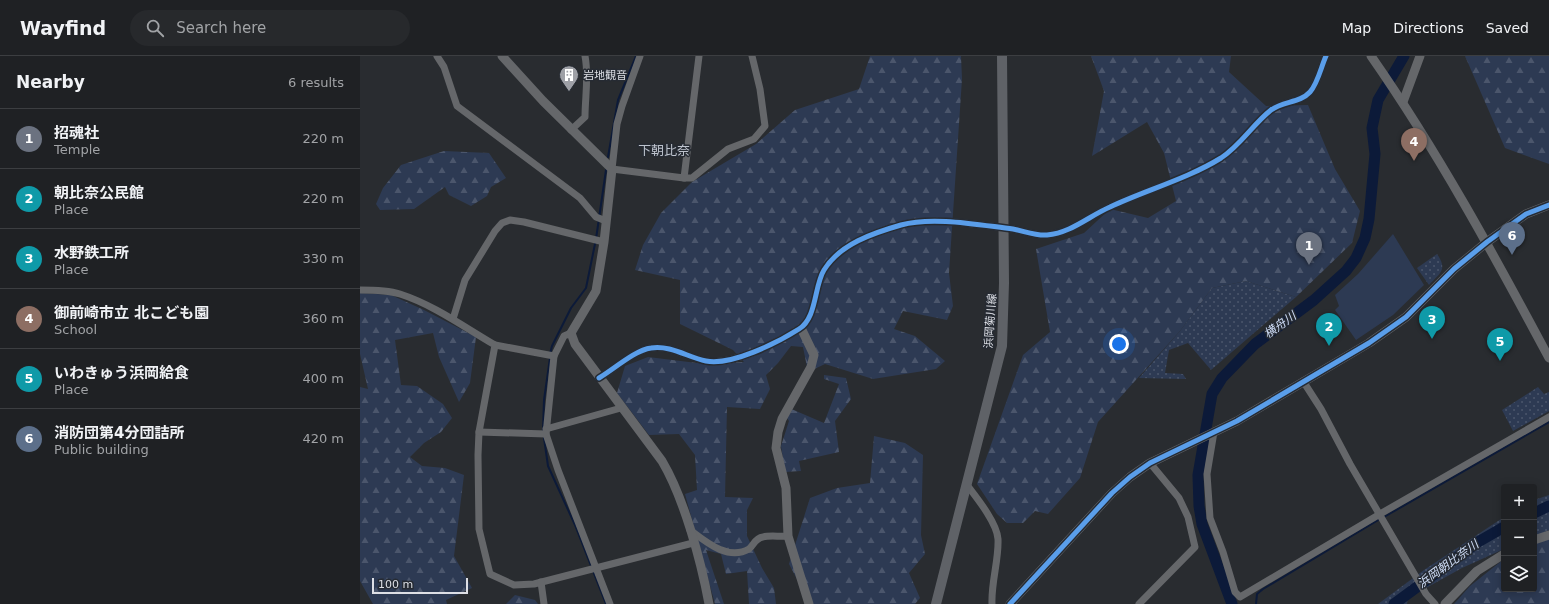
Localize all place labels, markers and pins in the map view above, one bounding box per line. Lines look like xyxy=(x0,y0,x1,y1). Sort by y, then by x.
building icon: 岩地観音 xyxy=(558,64,580,92)
place label: 岩地観音 xyxy=(583,69,627,82)
pin: 4 xyxy=(1401,128,1427,161)
pin: 6 xyxy=(1499,222,1525,255)
pin: 1 xyxy=(1296,232,1322,265)
pin: 3 xyxy=(1419,306,1445,339)
pin: 2 xyxy=(1316,313,1342,346)
pin: 5 xyxy=(1487,328,1513,361)

